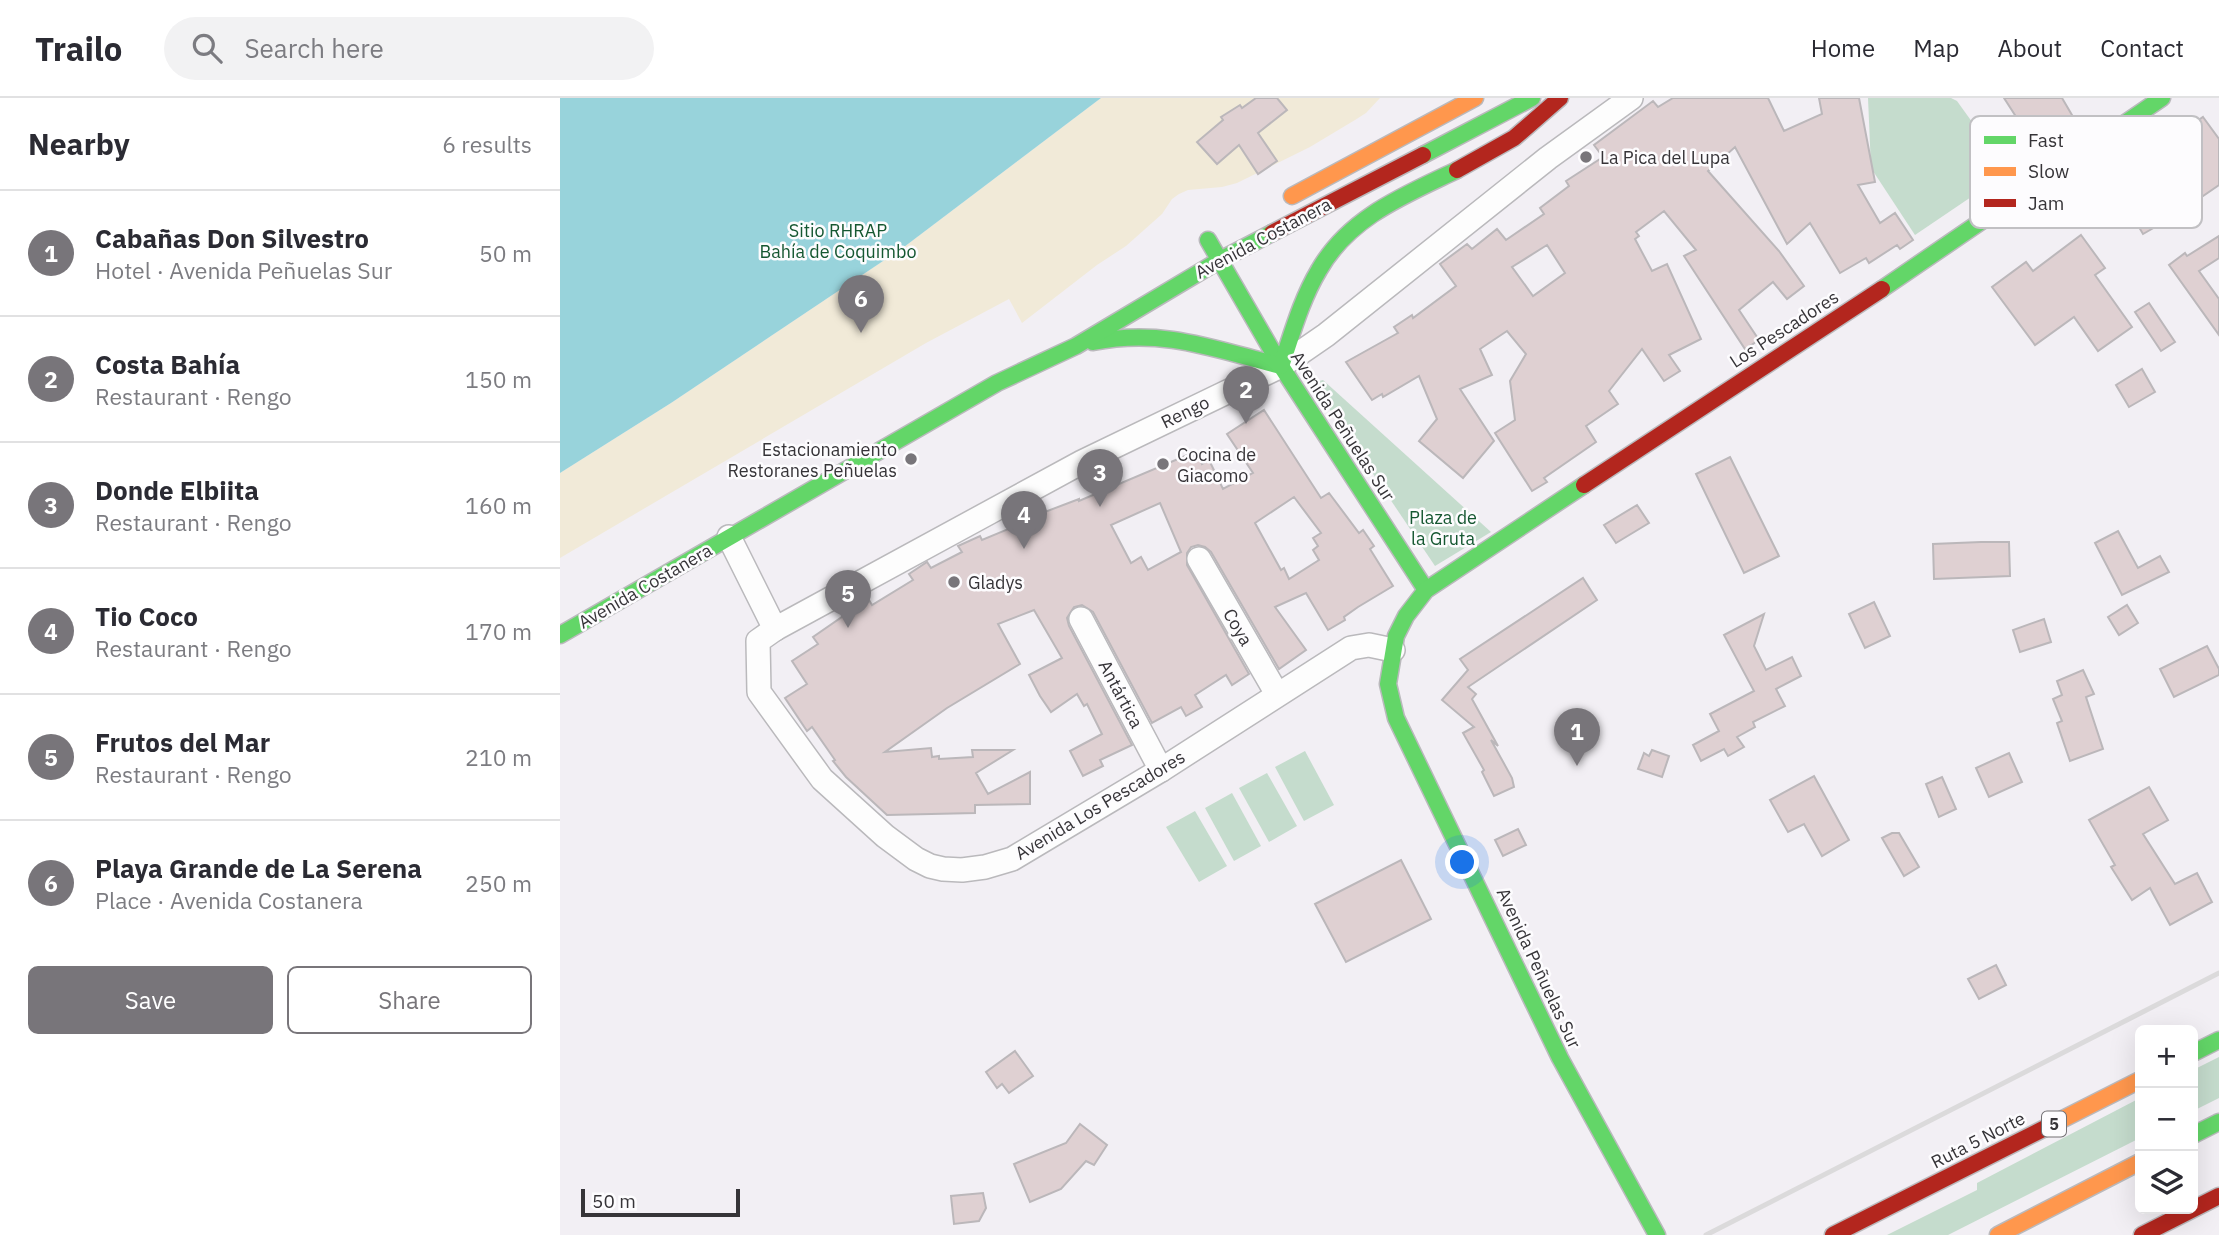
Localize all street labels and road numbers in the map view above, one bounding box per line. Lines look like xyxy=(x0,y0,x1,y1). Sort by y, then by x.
street label: Avenida Costanera xyxy=(1191,192,1335,284)
street label: Los Pescadores xyxy=(1725,285,1843,373)
street label: Avenida Peñuelas Sur xyxy=(1286,347,1400,506)
street label: Rengo xyxy=(1157,391,1213,433)
street label: Avenida Costanera xyxy=(574,538,716,634)
street label: Coya xyxy=(1218,604,1258,650)
street label: Antártica xyxy=(1094,656,1149,732)
street label: Avenida Los Pescadores xyxy=(1011,745,1189,865)
street label: Avenida Peñuelas Sur xyxy=(1492,884,1586,1052)
street label: Ruta 5 Norte xyxy=(1927,1106,2029,1174)
road number: 5 xyxy=(2042,1112,2066,1136)

